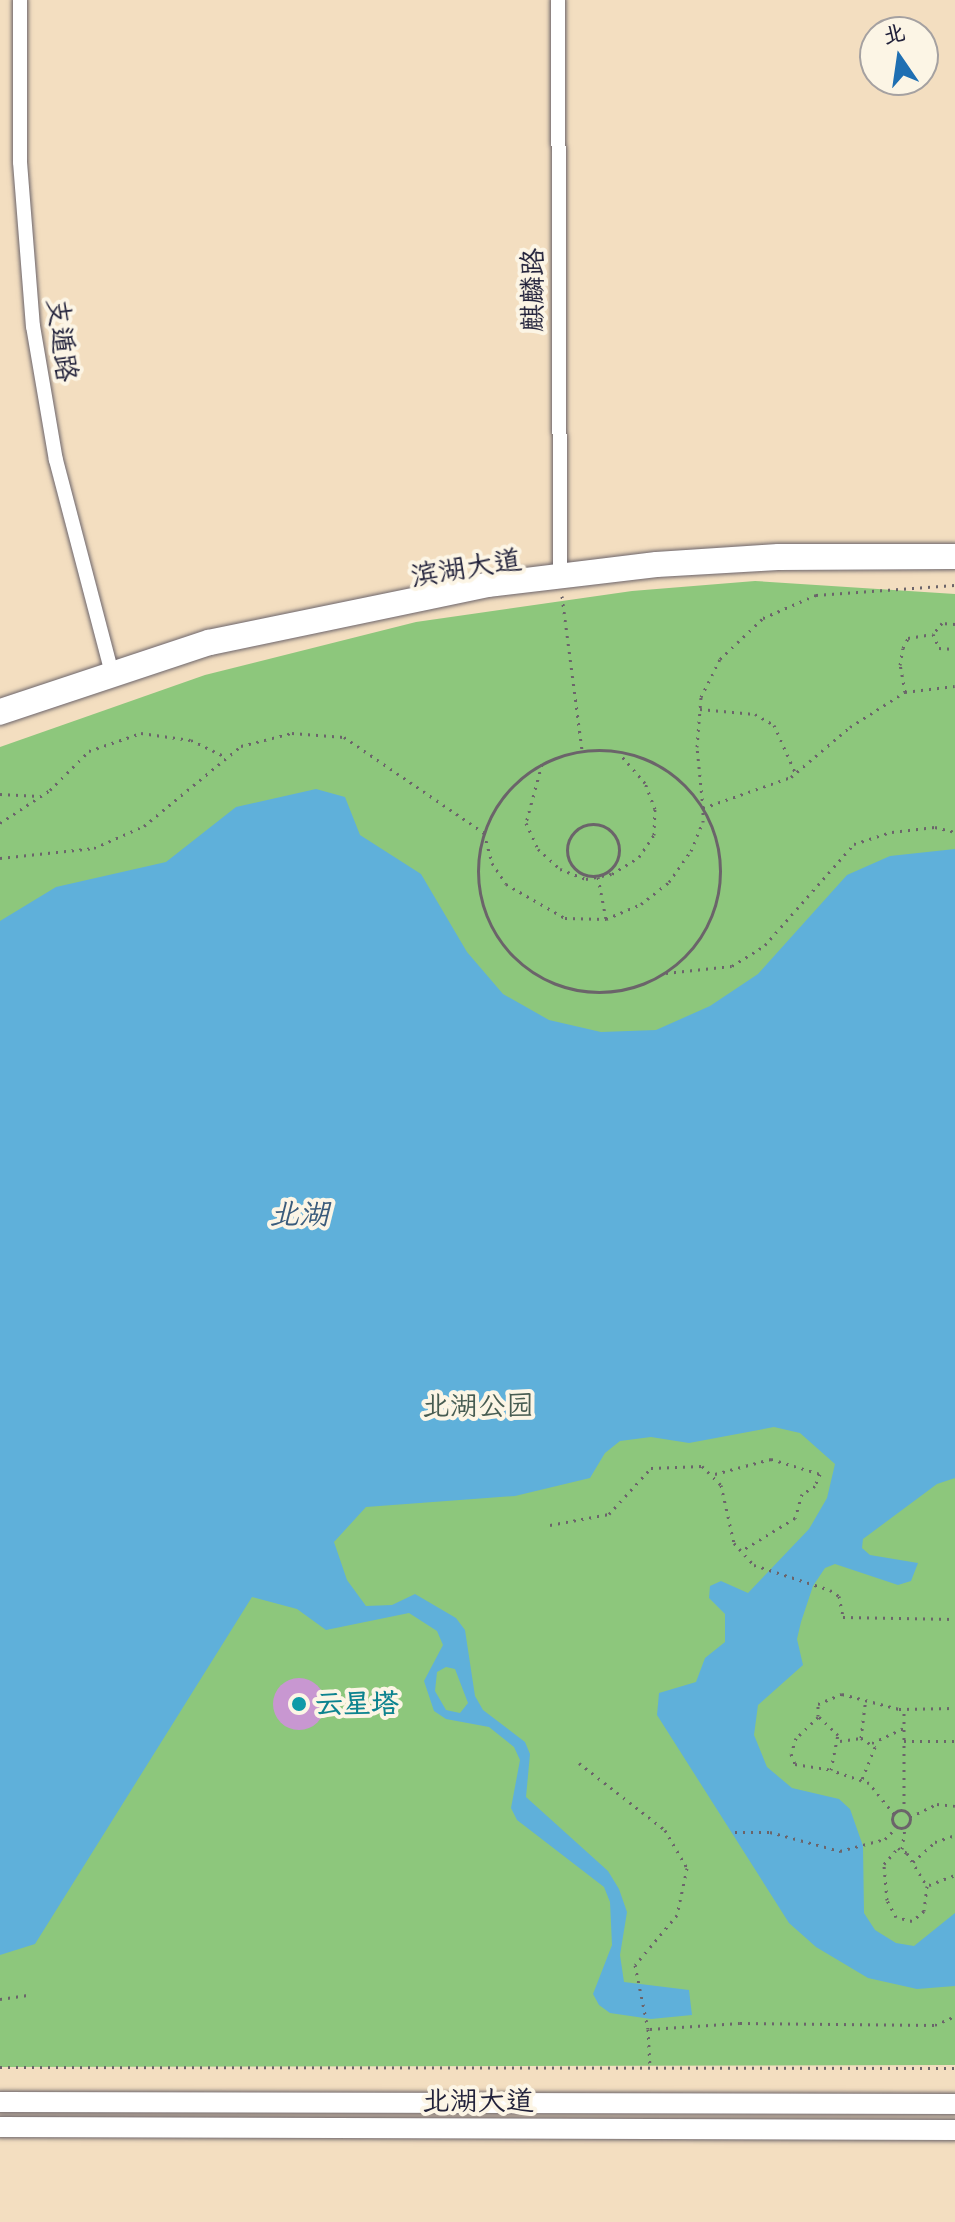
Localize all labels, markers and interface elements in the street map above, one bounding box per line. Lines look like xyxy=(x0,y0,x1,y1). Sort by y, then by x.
text: 北 xyxy=(879,13,909,56)
north arrow xyxy=(859,16,939,96)
street label: 麒麟路 xyxy=(516,248,550,332)
street label: 支遁路 xyxy=(40,296,84,384)
street label: 滨湖大道 xyxy=(408,543,524,593)
water label: 北湖 xyxy=(269,1196,329,1232)
park label: 北湖公园 xyxy=(422,1389,534,1423)
place label: 云星塔 xyxy=(315,1687,399,1721)
marker: 云星塔 xyxy=(290,1695,308,1713)
street label: 北湖大道 xyxy=(422,2084,534,2118)

